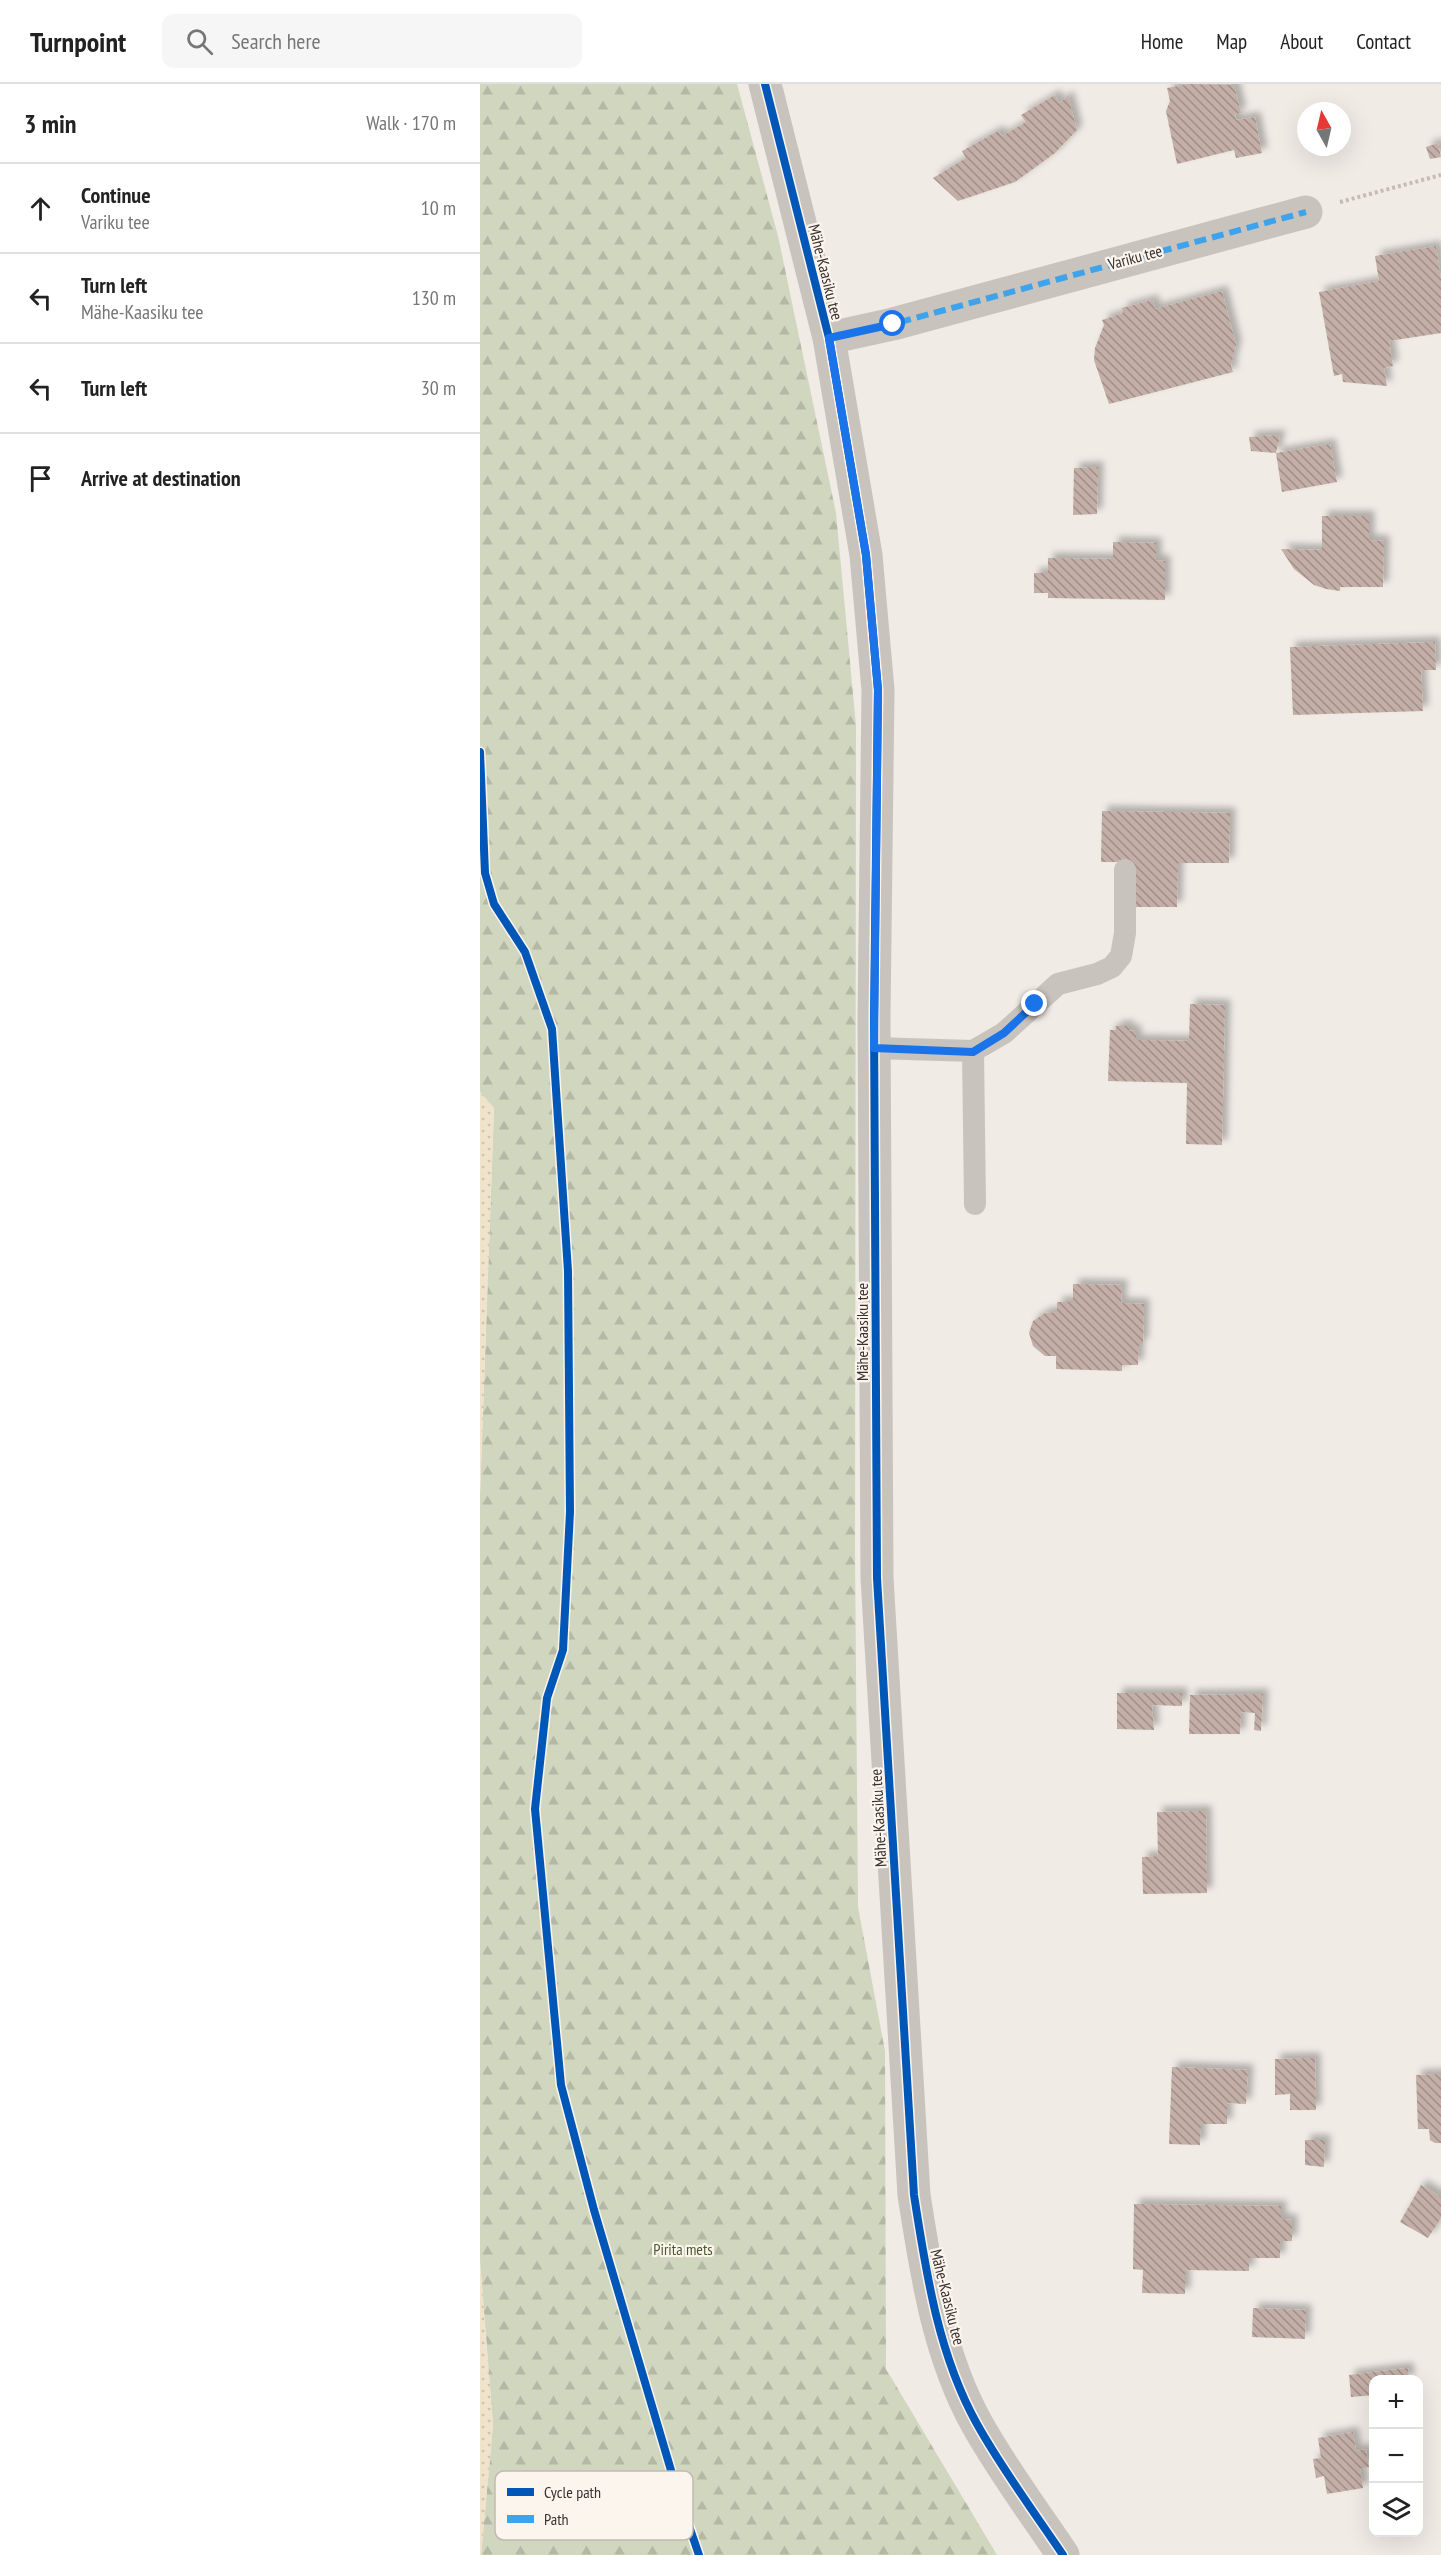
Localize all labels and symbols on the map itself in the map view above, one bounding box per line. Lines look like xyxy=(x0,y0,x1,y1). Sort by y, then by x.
north arrow xyxy=(1297,102,1351,156)
street label: Mähe-Kaasiku tee xyxy=(804,222,848,322)
street label: Variku tee xyxy=(1105,240,1164,274)
route start xyxy=(879,310,905,336)
route end xyxy=(1021,990,1047,1016)
street label: Mähe-Kaasiku tee xyxy=(852,1283,872,1381)
street label: Mähe-Kaasiku tee xyxy=(865,1769,891,1867)
park label: Pirita mets xyxy=(653,2239,713,2259)
street label: Mähe-Kaasiku tee xyxy=(926,2247,970,2347)
legend xyxy=(495,2471,693,2540)
text: Cycle path xyxy=(544,2482,601,2502)
text: Path xyxy=(544,2509,569,2529)

